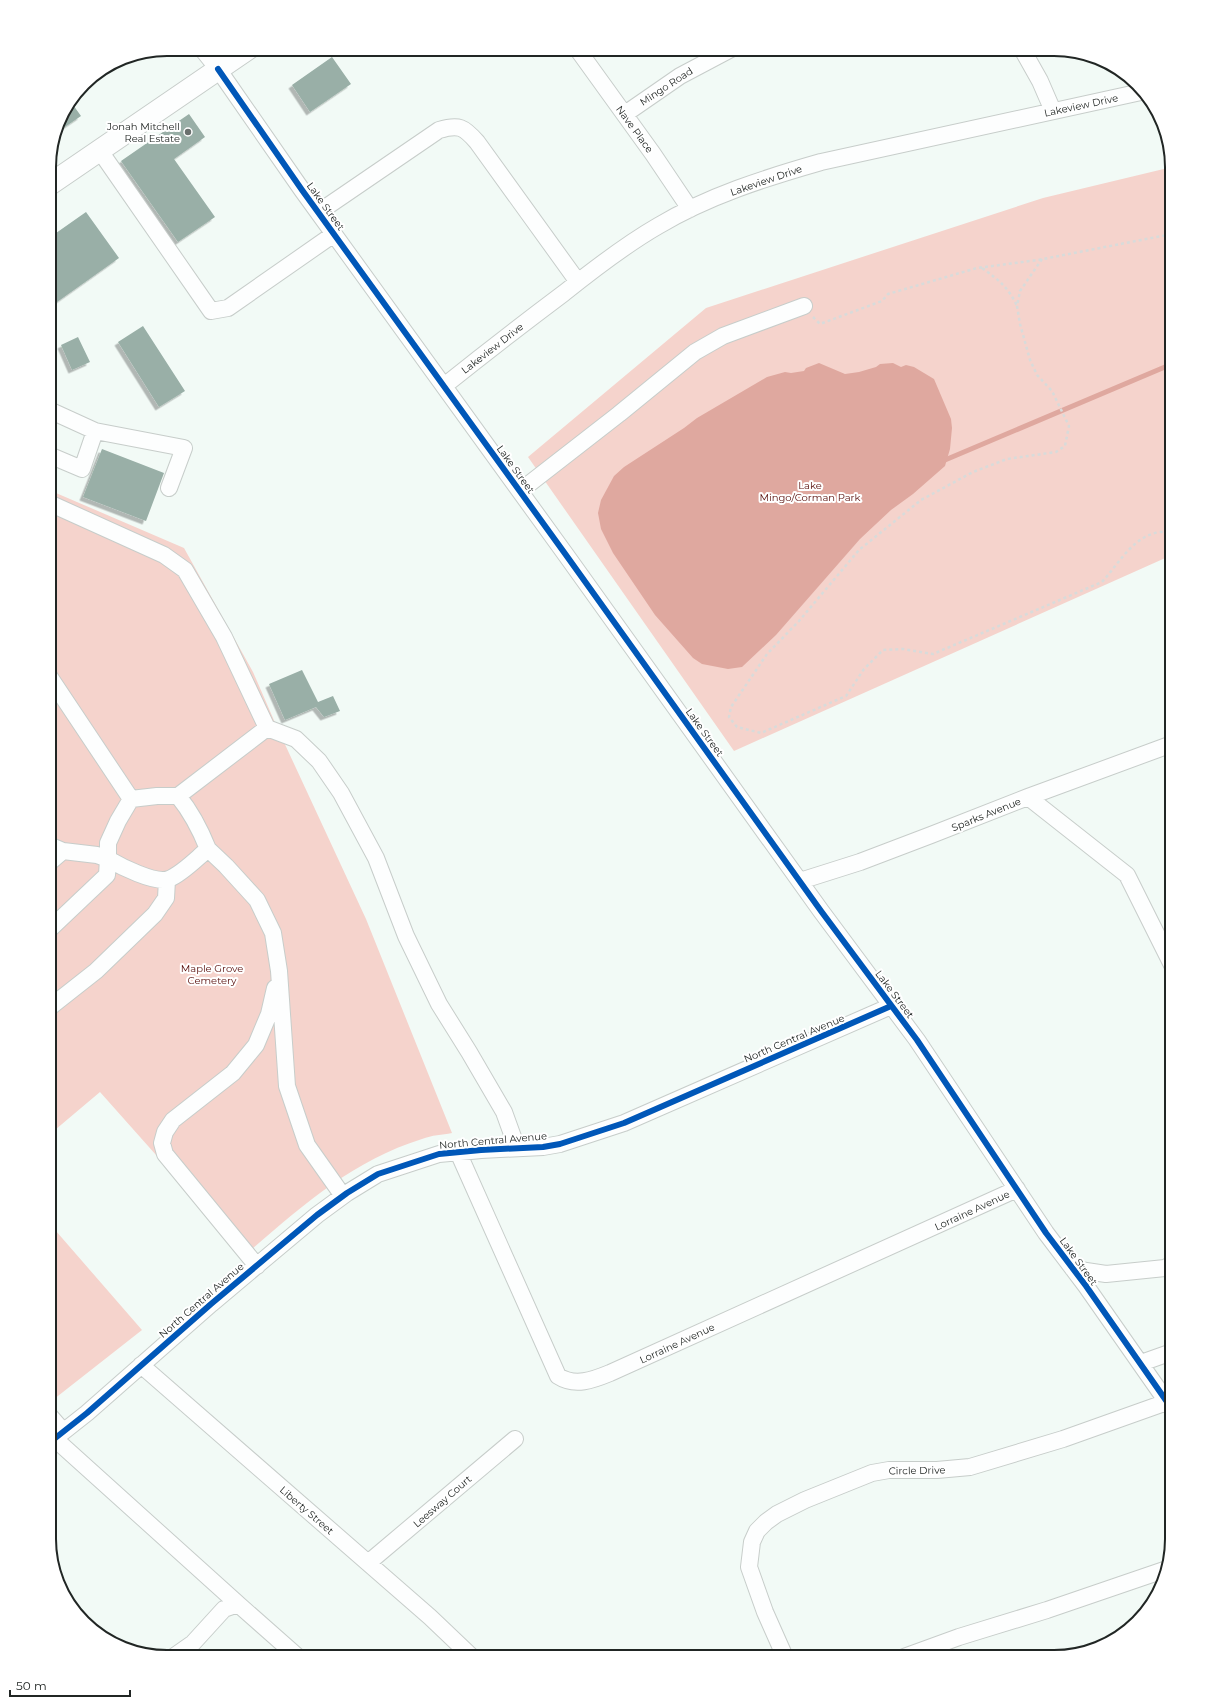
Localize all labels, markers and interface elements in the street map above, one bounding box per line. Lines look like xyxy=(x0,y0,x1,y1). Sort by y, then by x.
street label: Mingo Road xyxy=(637,64,695,108)
street label: Lakeview Drive xyxy=(1043,91,1119,120)
street label: Nave Place xyxy=(613,103,656,155)
place label: Jonah Mitchell Real Estate xyxy=(106,120,180,145)
marker: Jonah Mitchell Real Estate xyxy=(183,127,193,137)
street label: Lakeview Drive xyxy=(729,162,804,199)
street label: Lake Street xyxy=(304,180,347,233)
street label: Lakeview Drive xyxy=(459,320,526,377)
street label: Lake Street xyxy=(494,443,537,496)
park label: Lake Mingo/Corman Park xyxy=(759,479,861,504)
street label: Lake Street xyxy=(683,706,726,759)
street label: Sparks Avenue xyxy=(950,795,1023,834)
park label: Maple Grove Cemetery xyxy=(181,962,243,987)
street label: Lake Street xyxy=(872,968,917,1021)
street label: North Central Avenue xyxy=(742,1011,847,1066)
street label: North Central Avenue xyxy=(439,1129,548,1152)
street label: Lorraine Avenue xyxy=(933,1187,1012,1234)
street label: Lake Street xyxy=(1057,1235,1100,1288)
street label: North Central Avenue xyxy=(156,1260,246,1341)
street label: Lorraine Avenue xyxy=(638,1320,717,1367)
street label: Circle Drive xyxy=(889,1464,946,1477)
street label: Leesway Court xyxy=(410,1472,474,1530)
street label: Liberty Street xyxy=(277,1483,336,1537)
scale bar xyxy=(10,1672,130,1698)
text: 50 m xyxy=(16,1678,47,1693)

